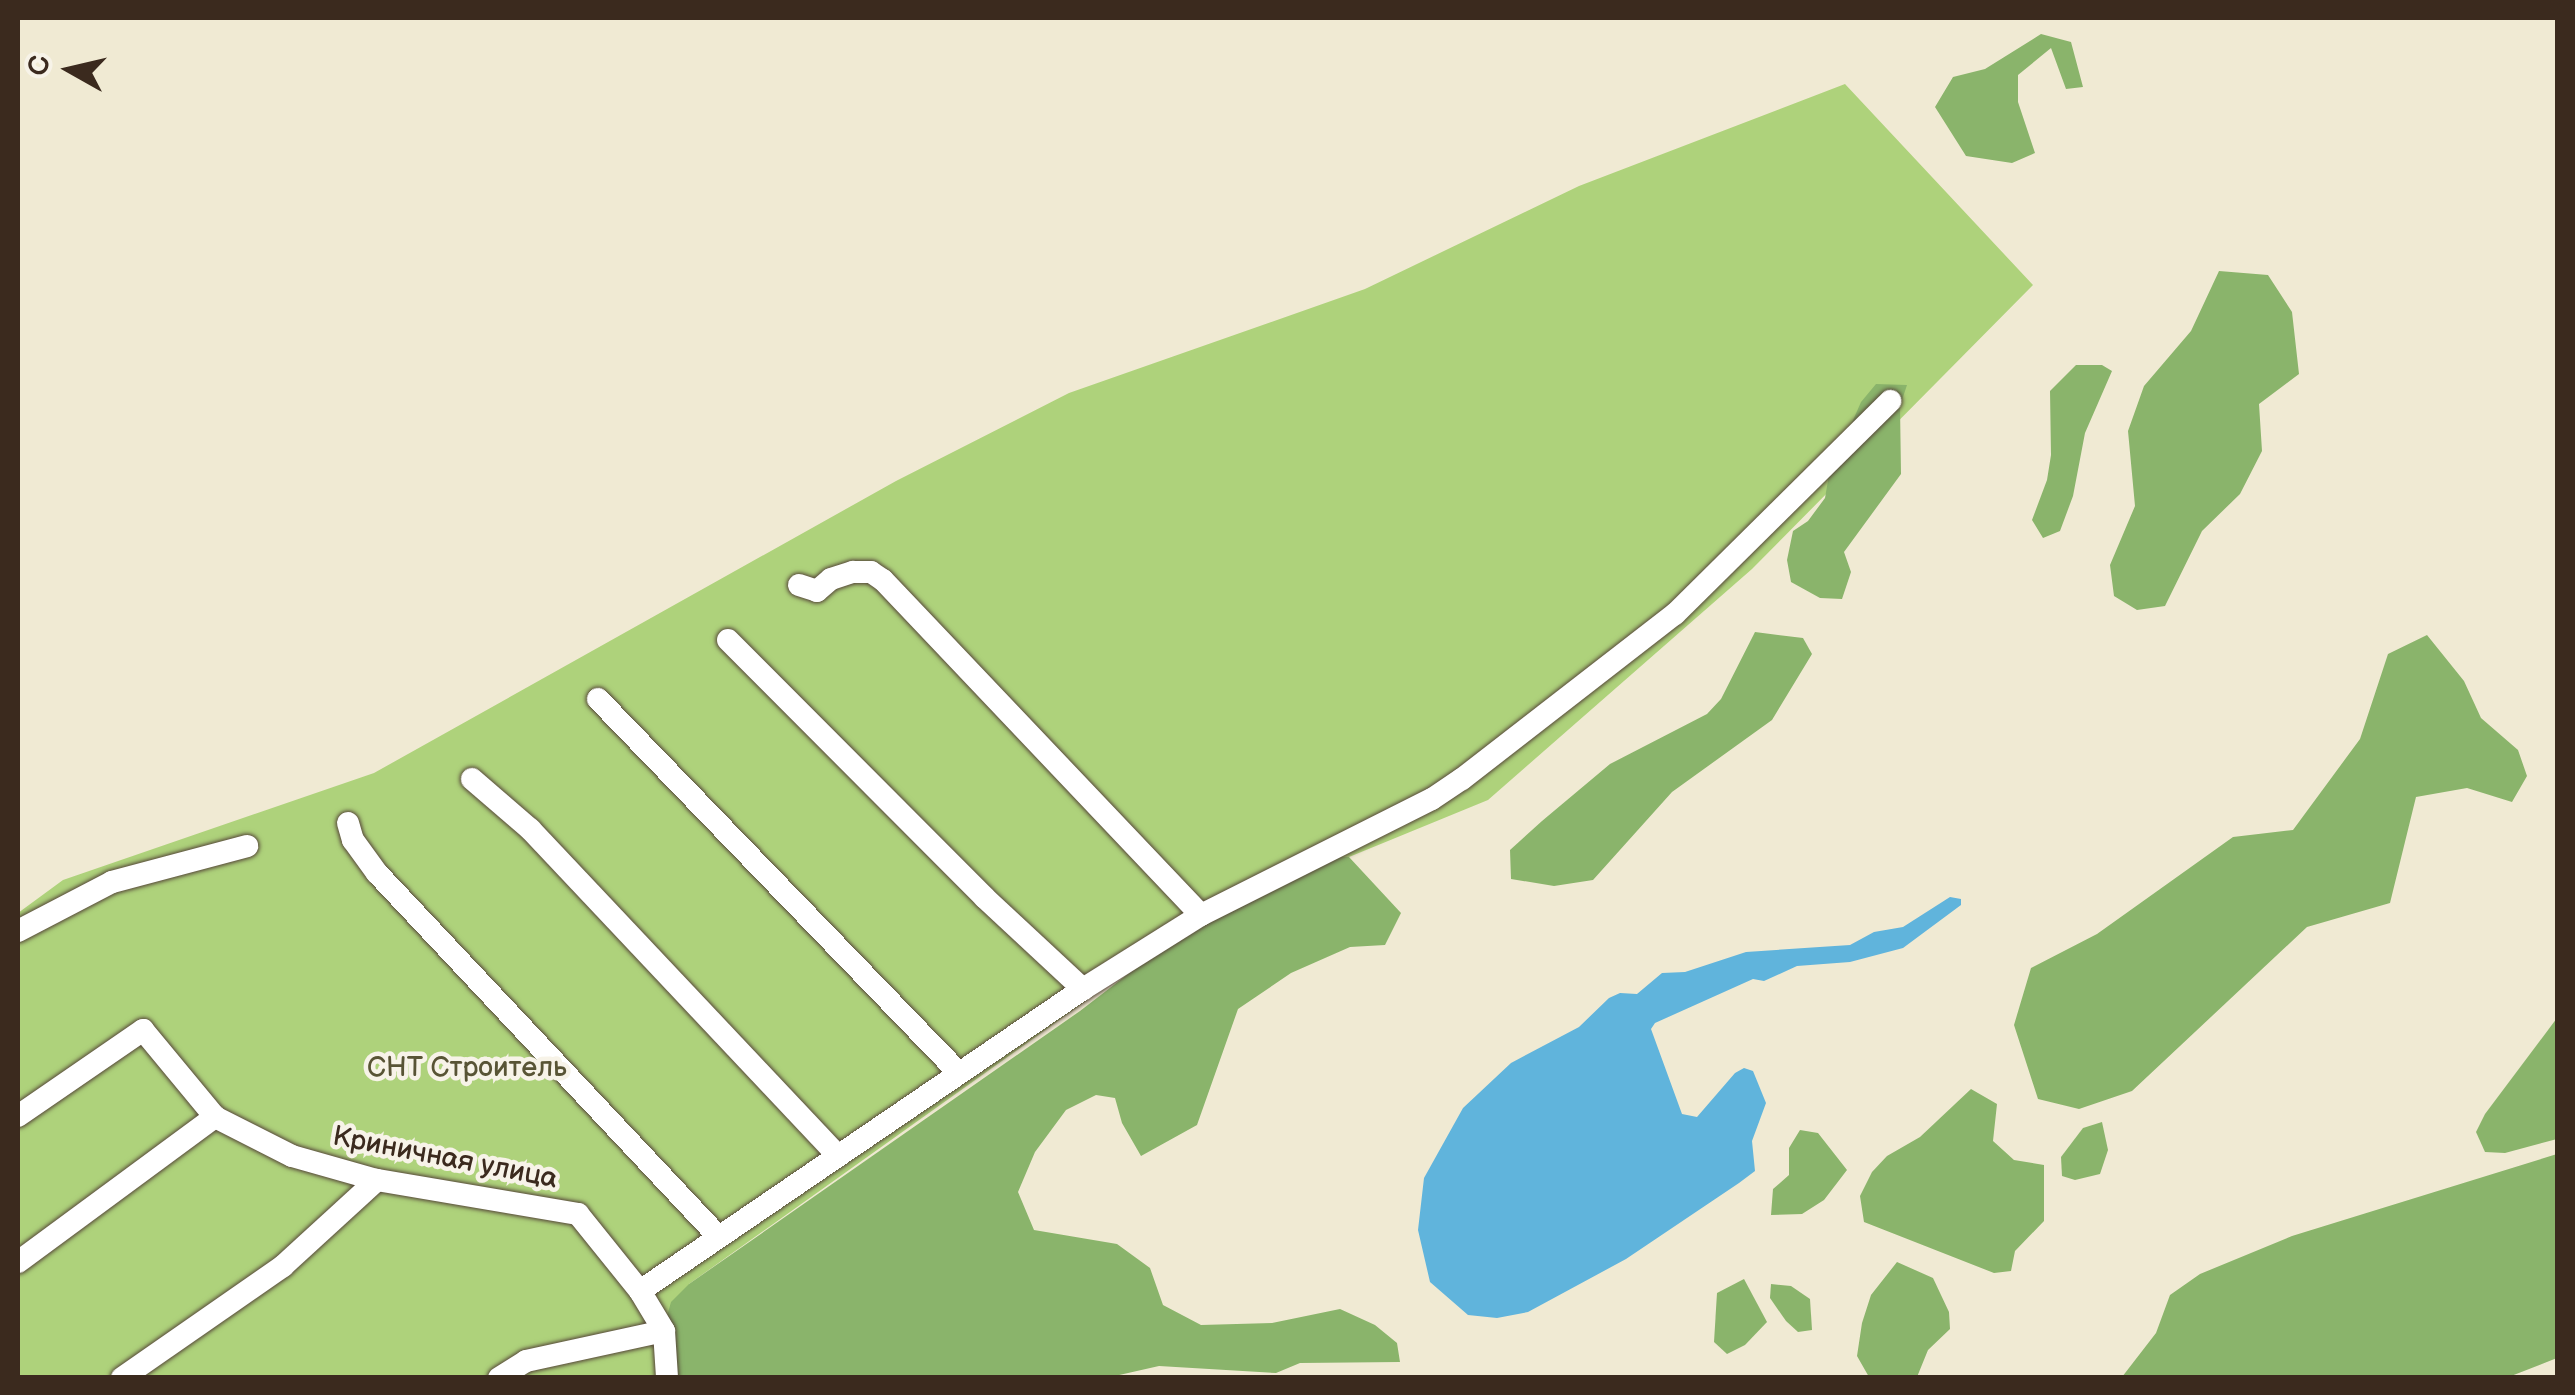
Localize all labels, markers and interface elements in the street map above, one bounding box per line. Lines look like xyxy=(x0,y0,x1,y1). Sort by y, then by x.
north arrow xyxy=(20,20,120,120)
text: С xyxy=(22,54,57,78)
park label: СНТ Строитель xyxy=(367,1051,567,1085)
street label: Криничная улица xyxy=(330,1120,560,1196)

